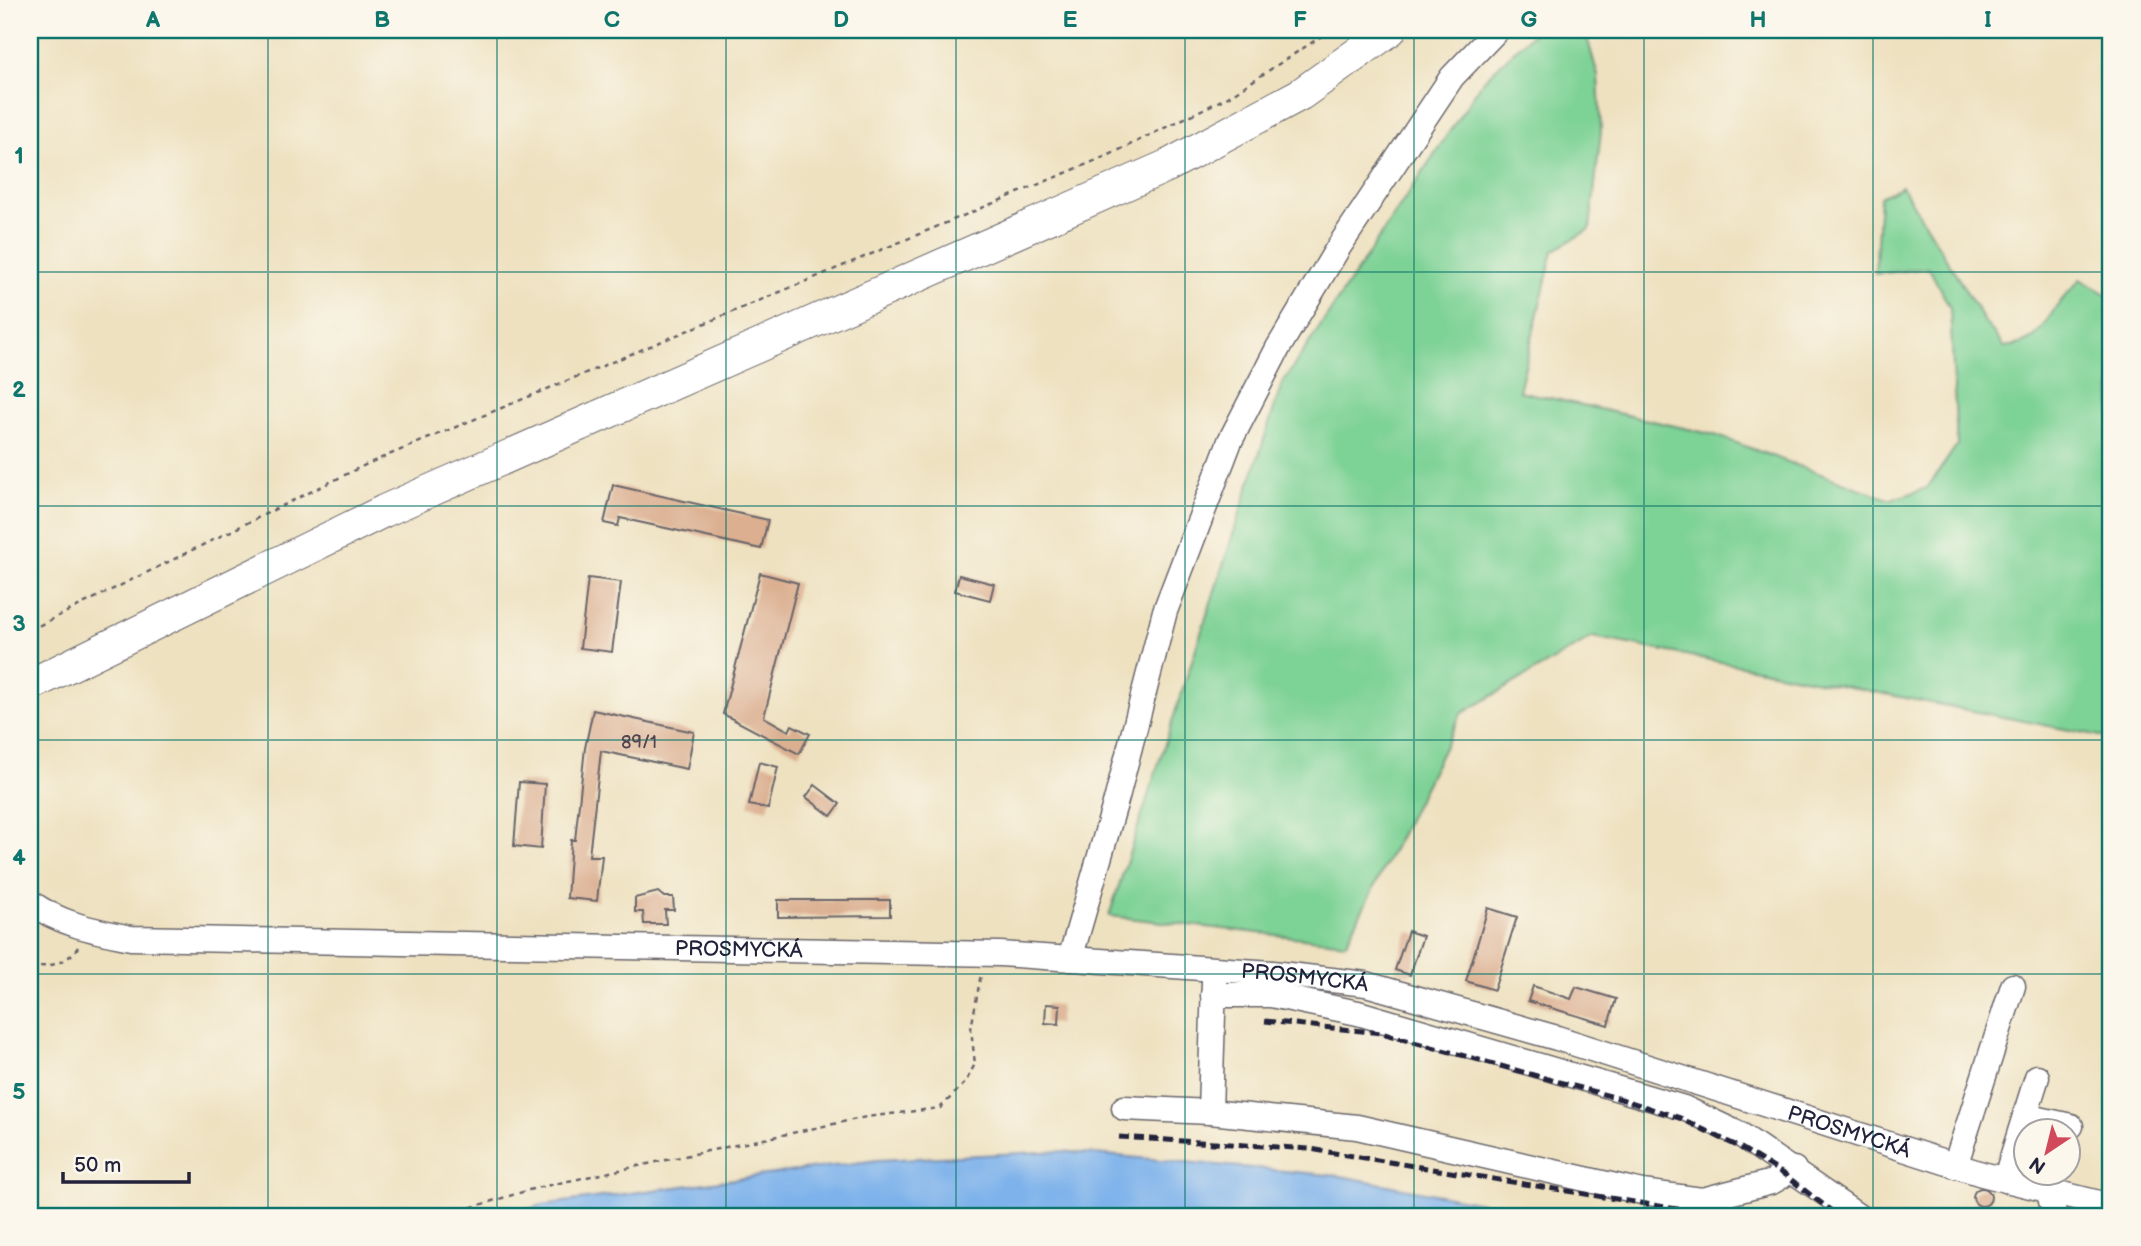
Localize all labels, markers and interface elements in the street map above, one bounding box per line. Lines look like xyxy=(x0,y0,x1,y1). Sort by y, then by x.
text: A xyxy=(145,6,161,34)
text: B xyxy=(374,6,390,34)
text: C xyxy=(604,6,620,34)
text: D xyxy=(833,6,849,34)
text: E xyxy=(1063,6,1078,34)
text: F xyxy=(1293,6,1307,34)
text: G xyxy=(1521,6,1538,34)
text: H xyxy=(1749,6,1767,34)
text: I xyxy=(1984,6,1992,34)
text: 1 xyxy=(14,142,24,170)
text: 2 xyxy=(12,376,26,404)
text: 3 xyxy=(12,610,26,638)
house number: 89/1 xyxy=(621,732,657,753)
text: 4 xyxy=(12,844,26,872)
street label: PROSMYCKÁ xyxy=(675,936,803,963)
street label: PROSMYCKÁ xyxy=(1240,959,1370,997)
text: 5 xyxy=(12,1078,26,1106)
street label: PROSMYCKÁ xyxy=(1784,1101,1914,1163)
north arrow xyxy=(2011,1116,2082,1186)
scale bar xyxy=(63,1141,189,1185)
text: N xyxy=(2026,1151,2051,1178)
text: 50 m xyxy=(74,1153,121,1178)

